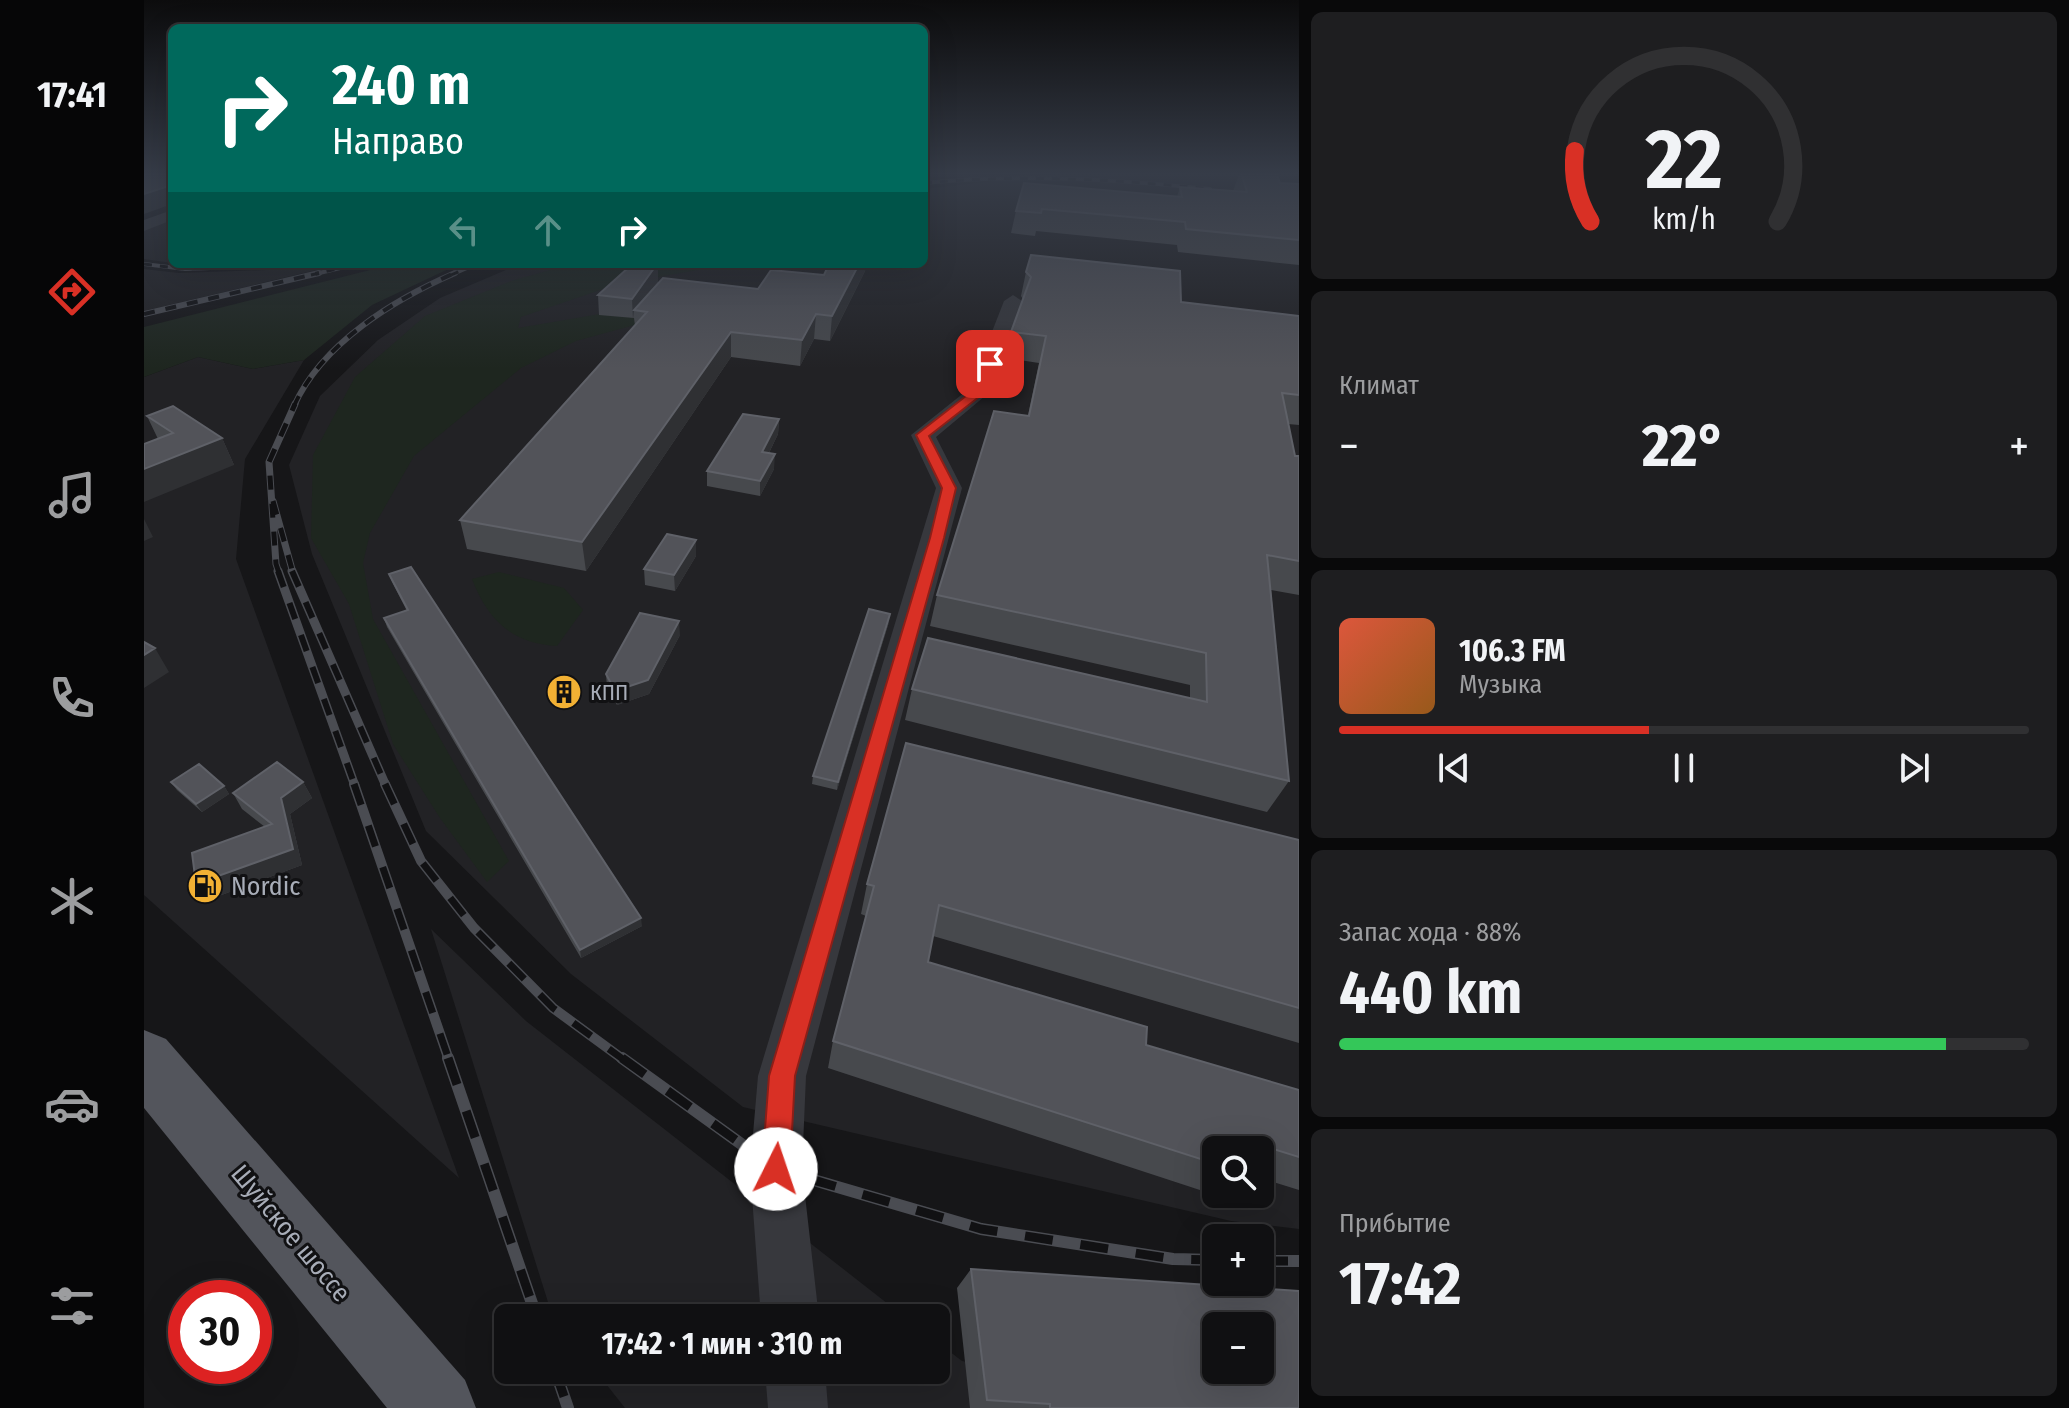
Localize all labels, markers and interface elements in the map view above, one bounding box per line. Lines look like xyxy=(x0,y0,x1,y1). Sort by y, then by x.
text: 240 m xyxy=(332,52,471,119)
icon: right xyxy=(200,56,304,160)
text: 17:41 xyxy=(37,73,107,117)
text: 22 xyxy=(1644,109,1723,209)
text: Направо xyxy=(332,120,464,164)
text: km/h xyxy=(1652,202,1716,237)
icon: left xyxy=(442,208,486,252)
icon: ahead xyxy=(526,208,570,252)
icon: right xyxy=(610,208,654,252)
icon: directions xyxy=(44,264,100,320)
pin xyxy=(956,330,1024,398)
icon: arrive xyxy=(968,342,1012,386)
text: Климат xyxy=(1339,370,1419,401)
text: 22° xyxy=(1642,410,1726,482)
text: − xyxy=(1339,420,1359,473)
text: + xyxy=(2009,420,2029,473)
icon: music xyxy=(44,467,100,523)
text: 106.3 FM xyxy=(1459,633,1566,669)
text: Музыка xyxy=(1459,669,1542,700)
icon: phone xyxy=(44,670,100,726)
building icon: КПП xyxy=(545,673,583,711)
place label: КПП xyxy=(590,679,628,706)
icon: previous xyxy=(1432,746,1476,790)
icon: pause xyxy=(1662,746,1706,790)
icon: next xyxy=(1892,746,1936,790)
fuel station icon: Nordic xyxy=(186,867,224,905)
place label: Nordic xyxy=(231,871,300,902)
icon: climate xyxy=(44,873,100,929)
text: Запас хода · 88% xyxy=(1339,917,1521,948)
text: 440 km xyxy=(1339,957,1522,1029)
icon: car xyxy=(44,1076,100,1132)
position arrow xyxy=(734,1127,818,1211)
map controls xyxy=(1202,1136,1274,1384)
button: search xyxy=(1202,1136,1274,1208)
street label: Шуйское шоссе xyxy=(224,1159,357,1308)
text: Прибытие xyxy=(1339,1208,1451,1239)
button: + xyxy=(1202,1224,1274,1296)
text: 17:42 xyxy=(1339,1248,1461,1320)
icon: filters xyxy=(44,1278,100,1334)
speed limit sign: 30 xyxy=(168,1280,272,1384)
button: − xyxy=(1202,1312,1274,1384)
text: 17:42 · 1 мин · 310 m xyxy=(602,1326,843,1362)

